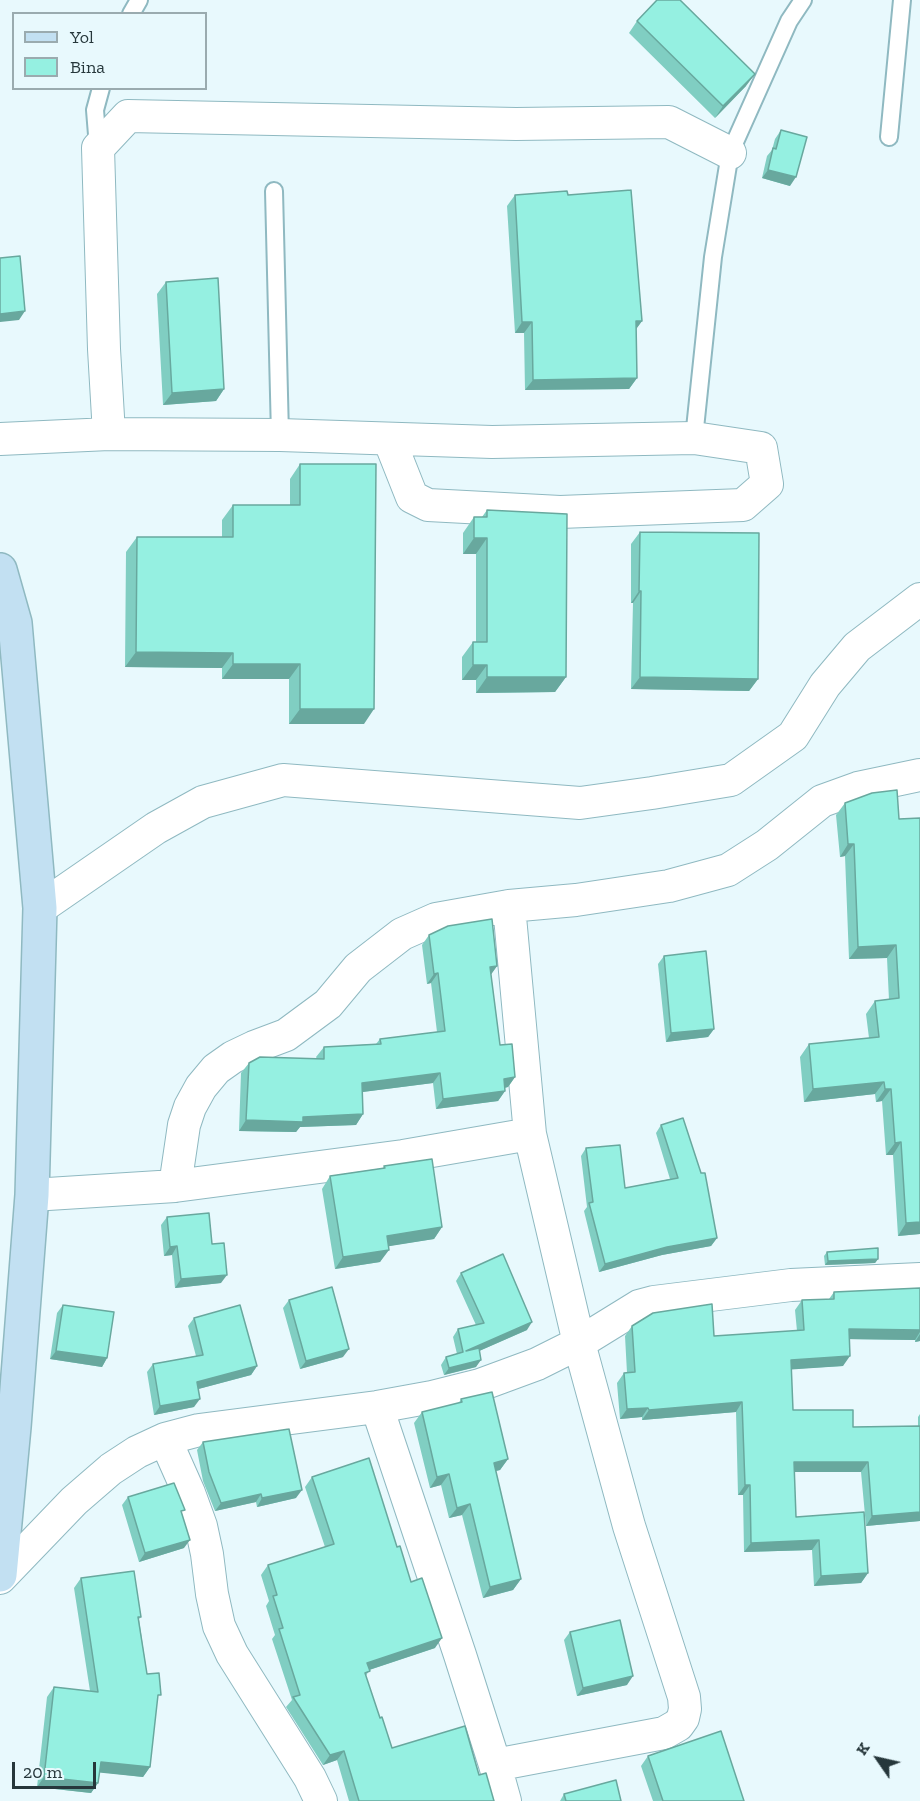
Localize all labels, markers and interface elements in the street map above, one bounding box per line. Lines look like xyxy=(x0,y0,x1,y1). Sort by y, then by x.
legend xyxy=(12,12,207,90)
text: Yol xyxy=(70,26,94,48)
text: Bina xyxy=(70,56,105,78)
north arrow xyxy=(848,1729,908,1789)
text: K xyxy=(852,1739,874,1758)
scale bar xyxy=(15,1750,99,1788)
text: 20 m xyxy=(23,1761,62,1783)

